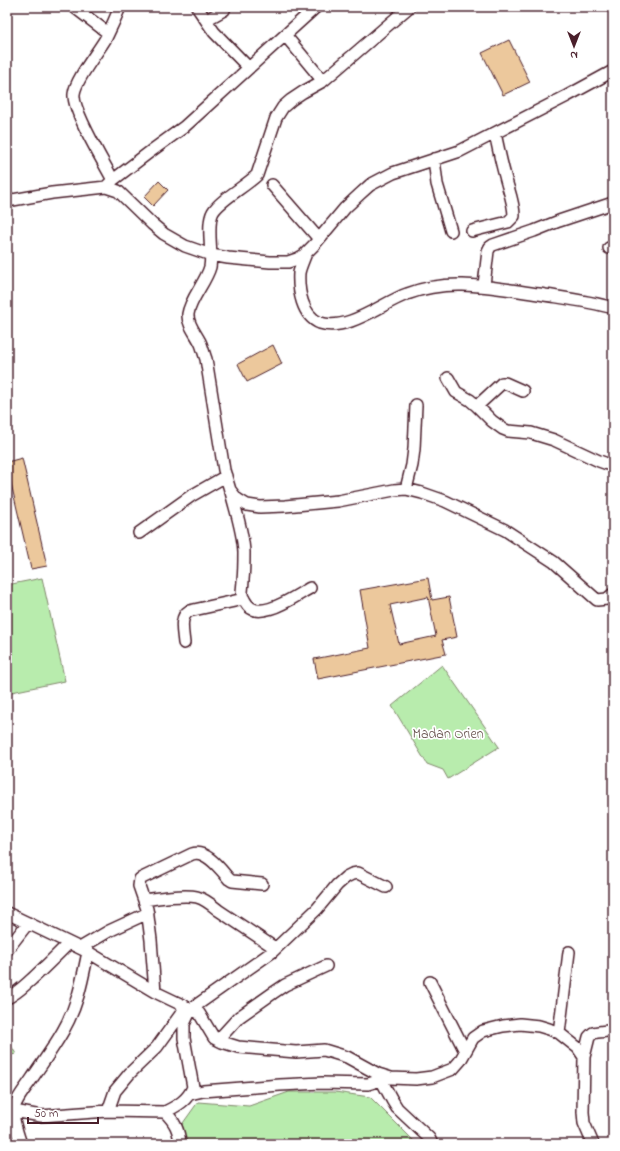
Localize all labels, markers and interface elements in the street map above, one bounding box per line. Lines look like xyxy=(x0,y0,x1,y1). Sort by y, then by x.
north arrow xyxy=(554,26,594,66)
text: N xyxy=(570,47,578,63)
park label: Madan Orien xyxy=(412,724,484,745)
scale bar xyxy=(28,1099,98,1125)
text: 50 m xyxy=(34,1105,58,1123)

